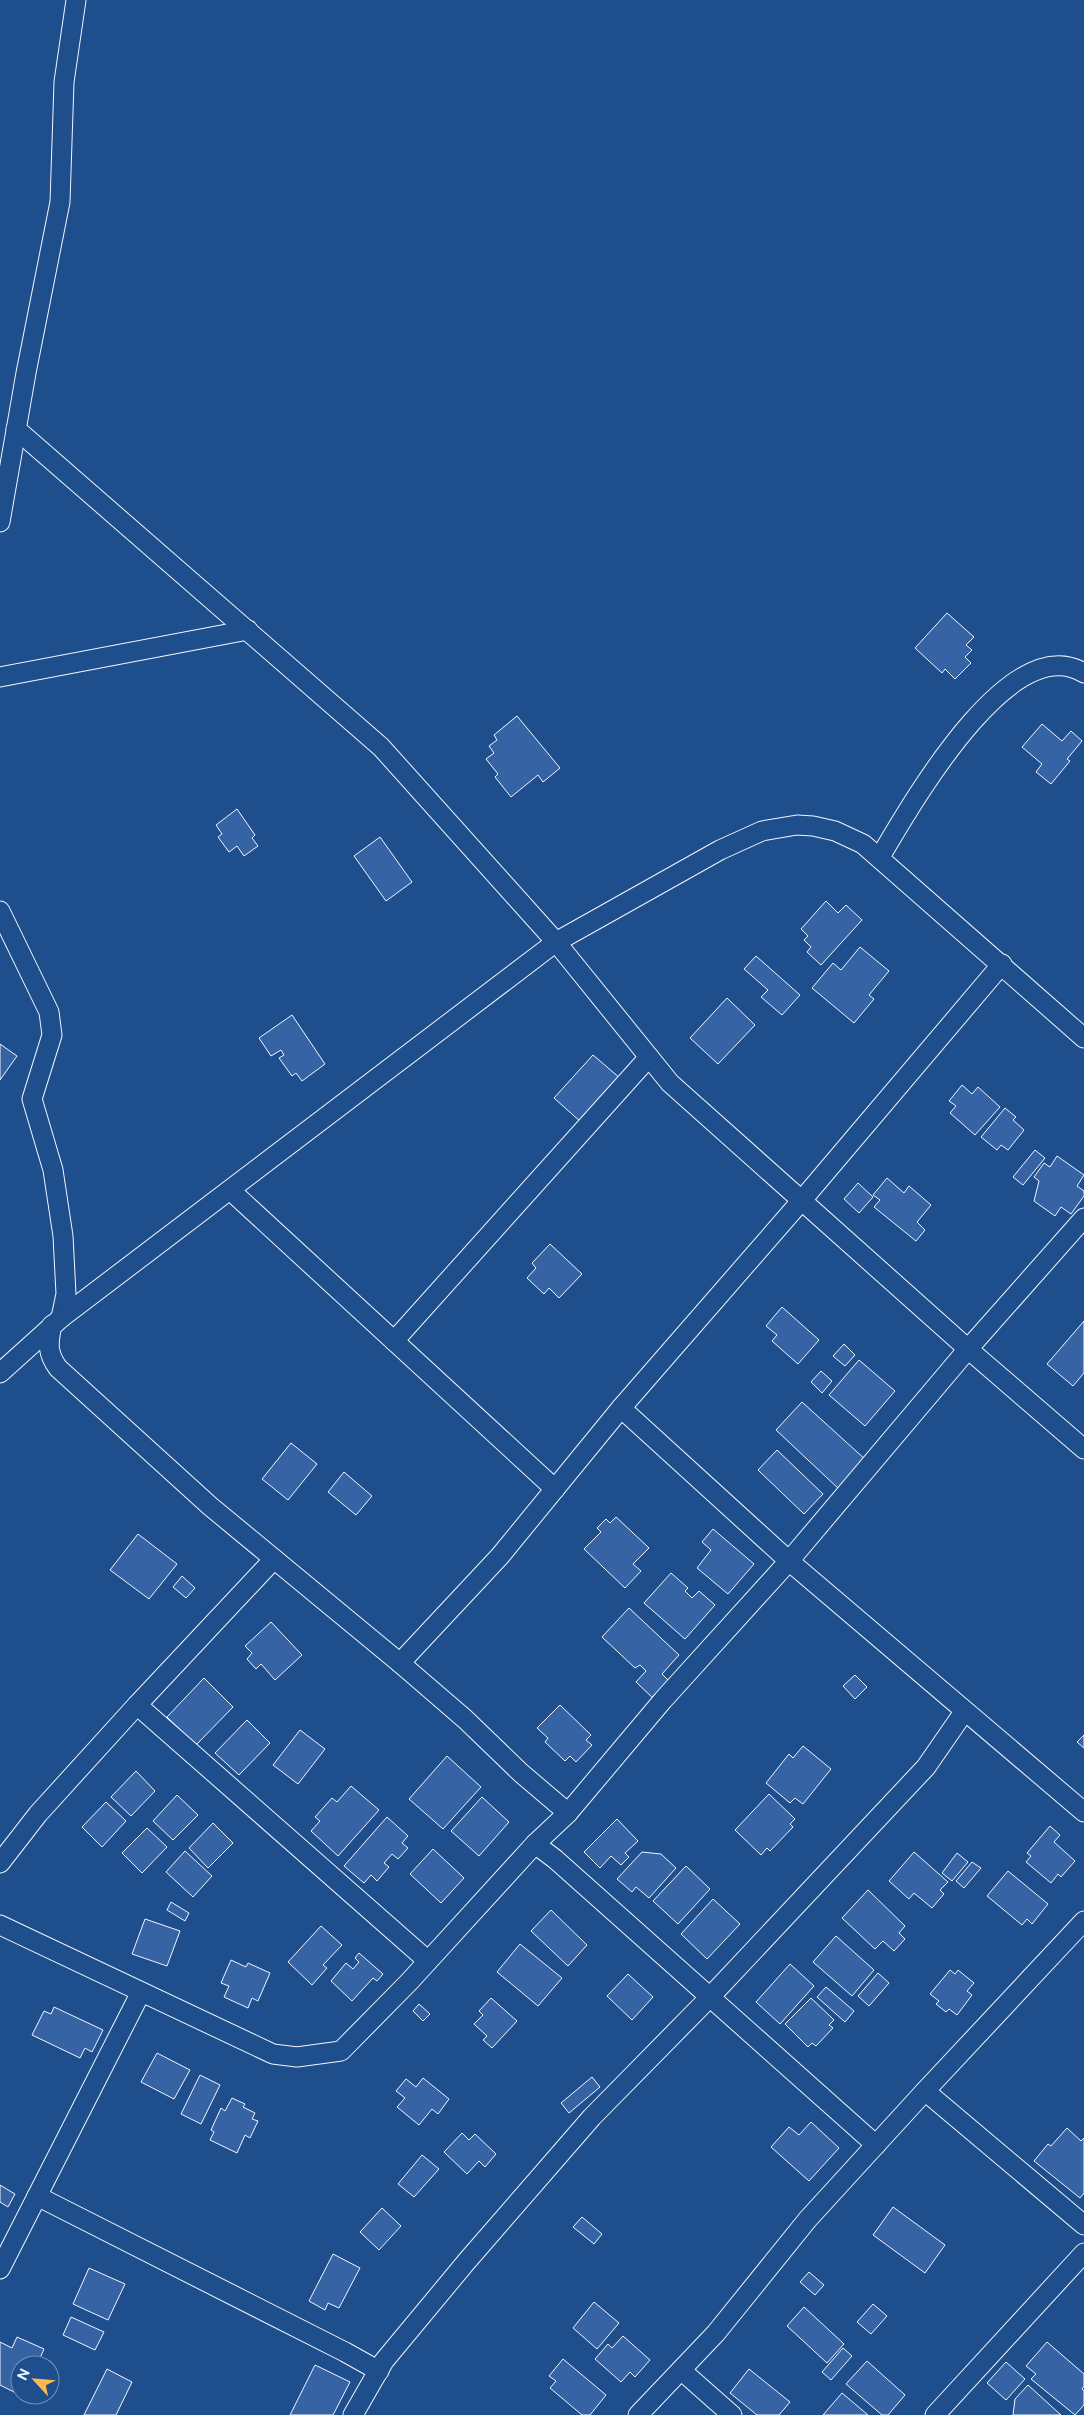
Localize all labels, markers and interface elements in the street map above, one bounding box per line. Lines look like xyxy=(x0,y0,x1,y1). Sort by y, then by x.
north arrow xyxy=(10,2355,60,2405)
text: N xyxy=(14,2366,33,2383)

